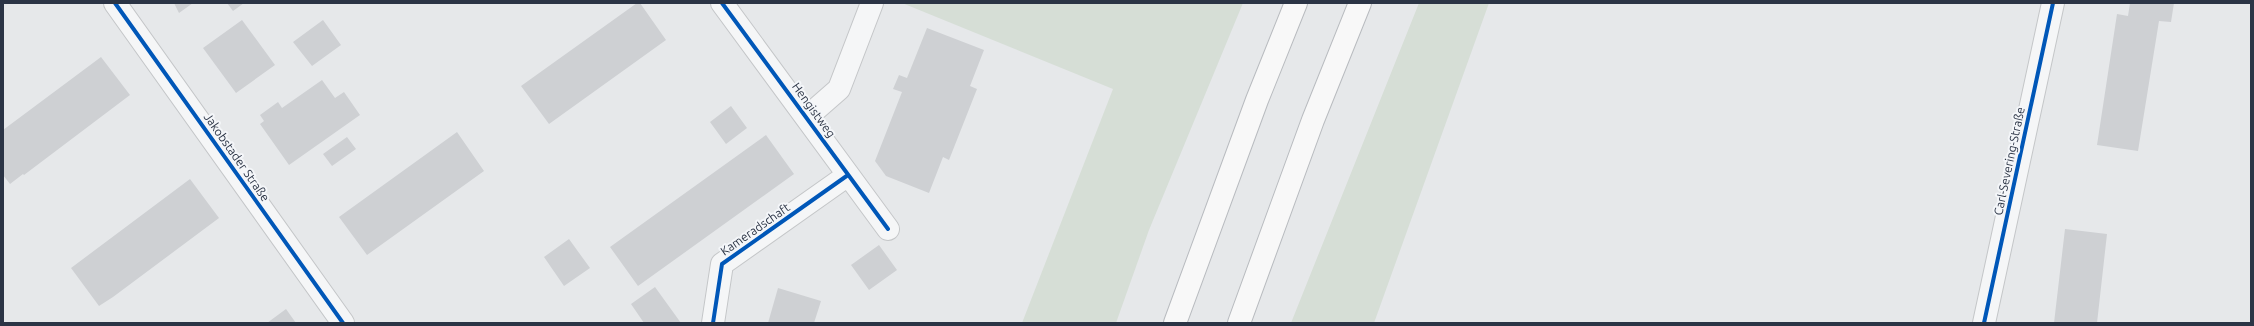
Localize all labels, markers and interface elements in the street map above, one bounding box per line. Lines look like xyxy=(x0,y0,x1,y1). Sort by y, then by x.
street label: Hengistweg xyxy=(790,80,838,140)
street label: Carl-Severing-Straße xyxy=(1991,106,2027,216)
street label: Jakobstader Straße xyxy=(202,110,272,204)
street label: Kameradschaft xyxy=(718,200,792,258)

